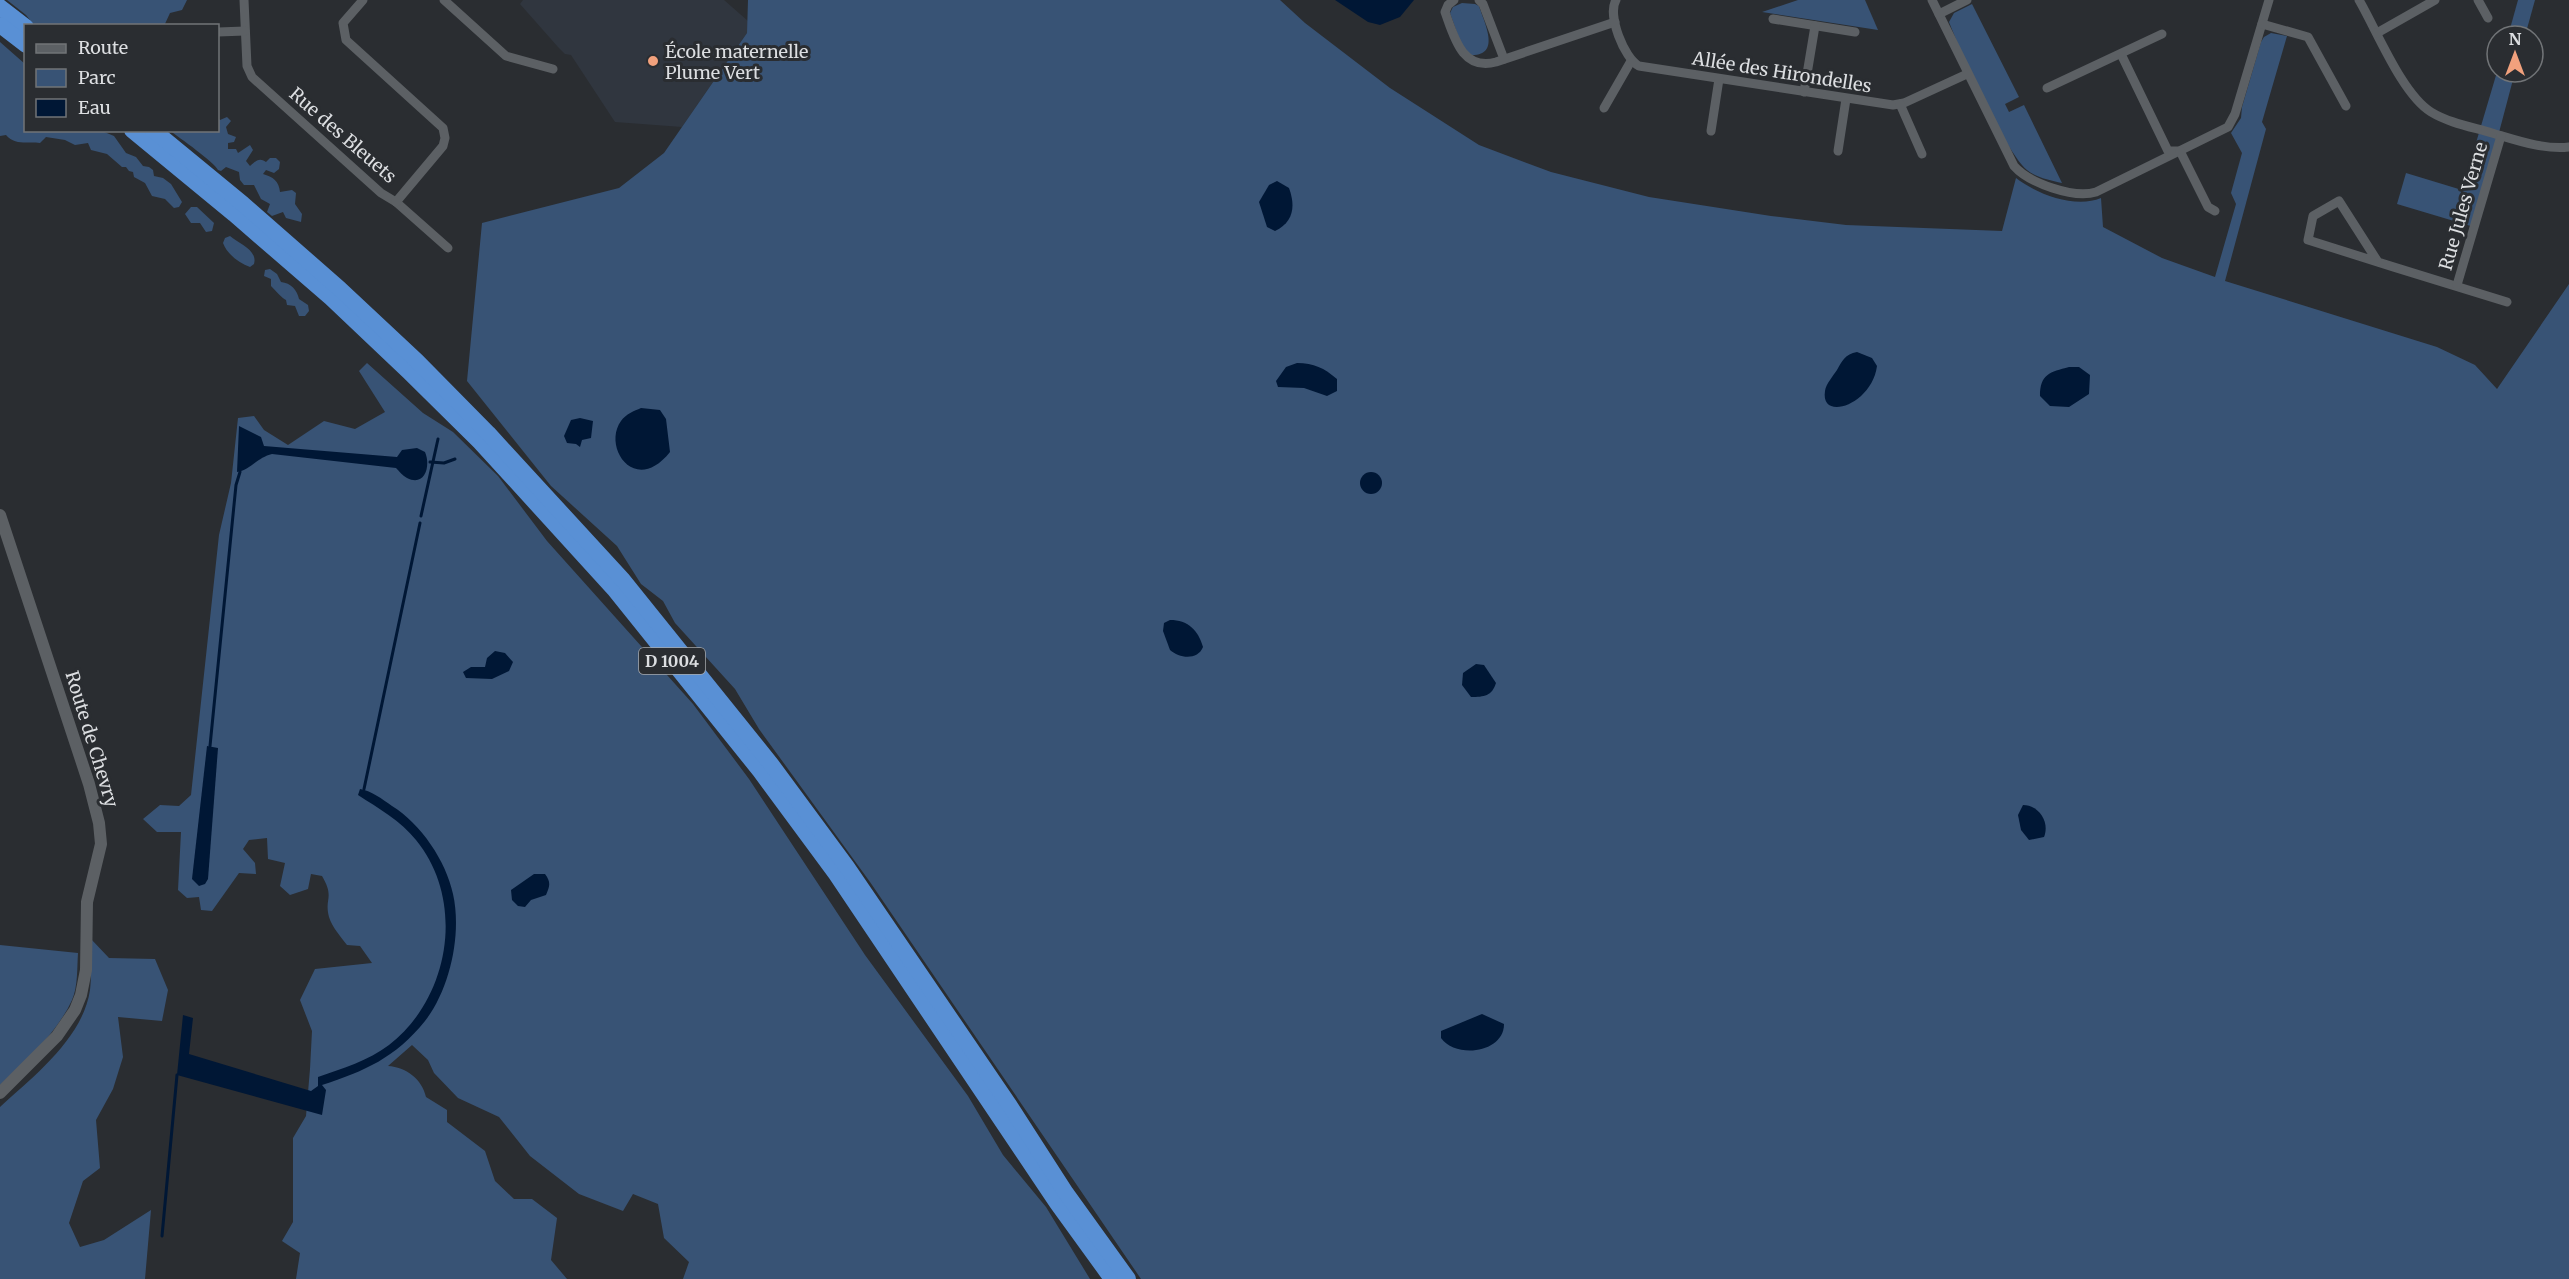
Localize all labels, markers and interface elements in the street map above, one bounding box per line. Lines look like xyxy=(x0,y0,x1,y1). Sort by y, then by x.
legend xyxy=(24,24,219,132)
north arrow xyxy=(2485,24,2545,84)
text: N xyxy=(2509,29,2522,49)
text: Route xyxy=(78,36,128,59)
place label: École maternelle Plume Vert xyxy=(665,40,809,84)
street label: Allée des Hirondelles xyxy=(1690,46,1873,98)
marker: École maternelle Plume Vert xyxy=(646,54,660,68)
text: Parc xyxy=(78,66,116,89)
street label: Rue des Bleuets xyxy=(285,82,401,188)
text: Eau xyxy=(78,96,111,119)
street label: Rue Jules Verne xyxy=(2434,139,2492,273)
road number: D 1004 xyxy=(639,648,705,674)
street label: Route de Chevry xyxy=(60,668,124,810)

